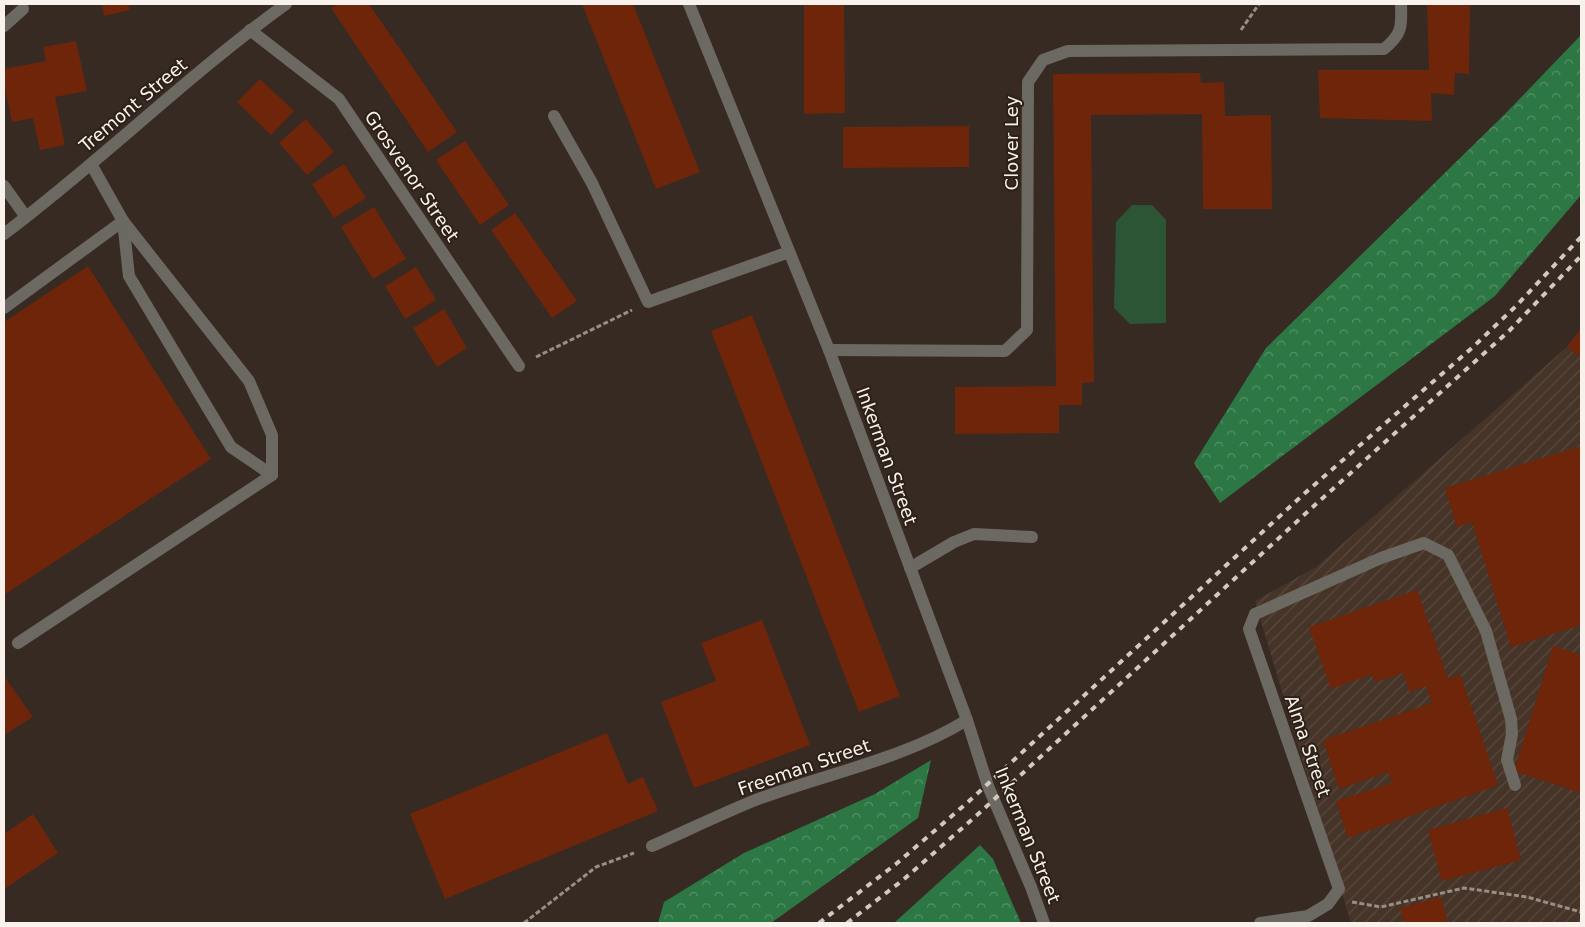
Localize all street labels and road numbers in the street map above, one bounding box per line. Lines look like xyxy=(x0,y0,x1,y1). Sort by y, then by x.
street label: Tremont Street xyxy=(74,54,191,157)
street label: Clover Ley xyxy=(1001,95,1022,190)
street label: Grosvenor Street xyxy=(360,107,464,245)
street label: Inkerman Street xyxy=(852,384,922,528)
street label: Alma Street xyxy=(1281,692,1335,800)
street label: Freeman Street xyxy=(735,735,873,799)
street label: Inkerman Street xyxy=(991,764,1065,906)

